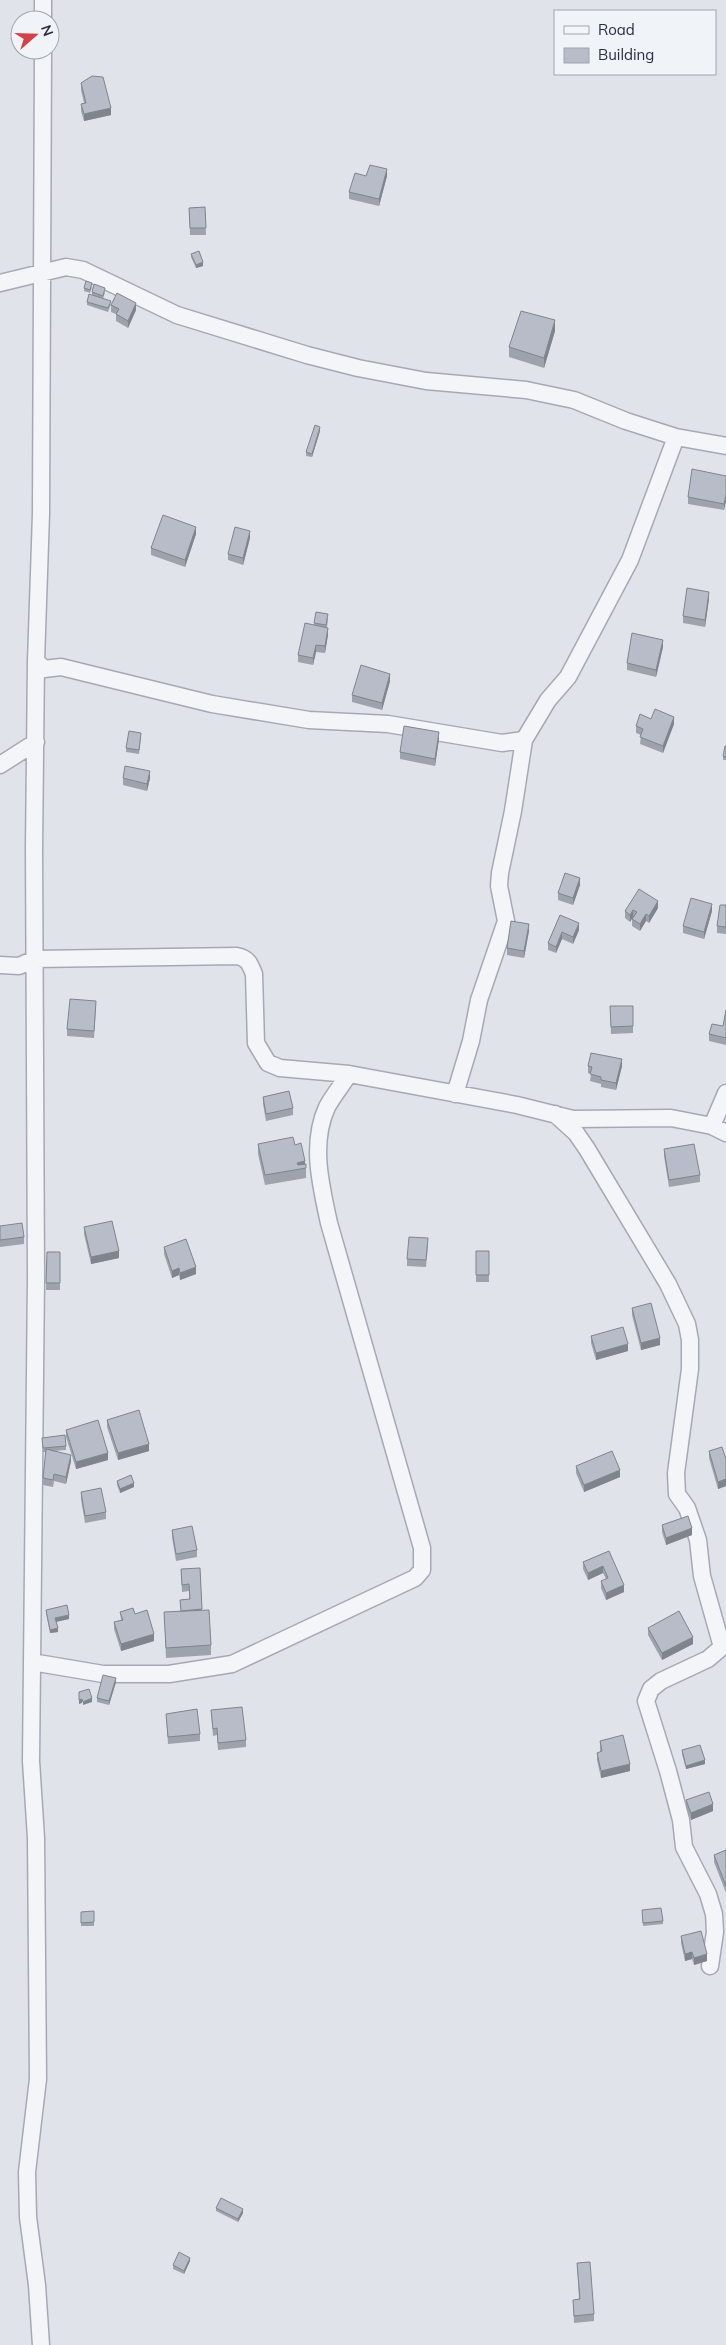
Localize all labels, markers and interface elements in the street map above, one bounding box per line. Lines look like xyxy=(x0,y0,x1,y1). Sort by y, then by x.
north arrow xyxy=(10,10,60,60)
legend xyxy=(554,10,716,75)
text: Road xyxy=(598,20,635,39)
text: N xyxy=(37,23,57,39)
text: Building xyxy=(598,45,654,64)

